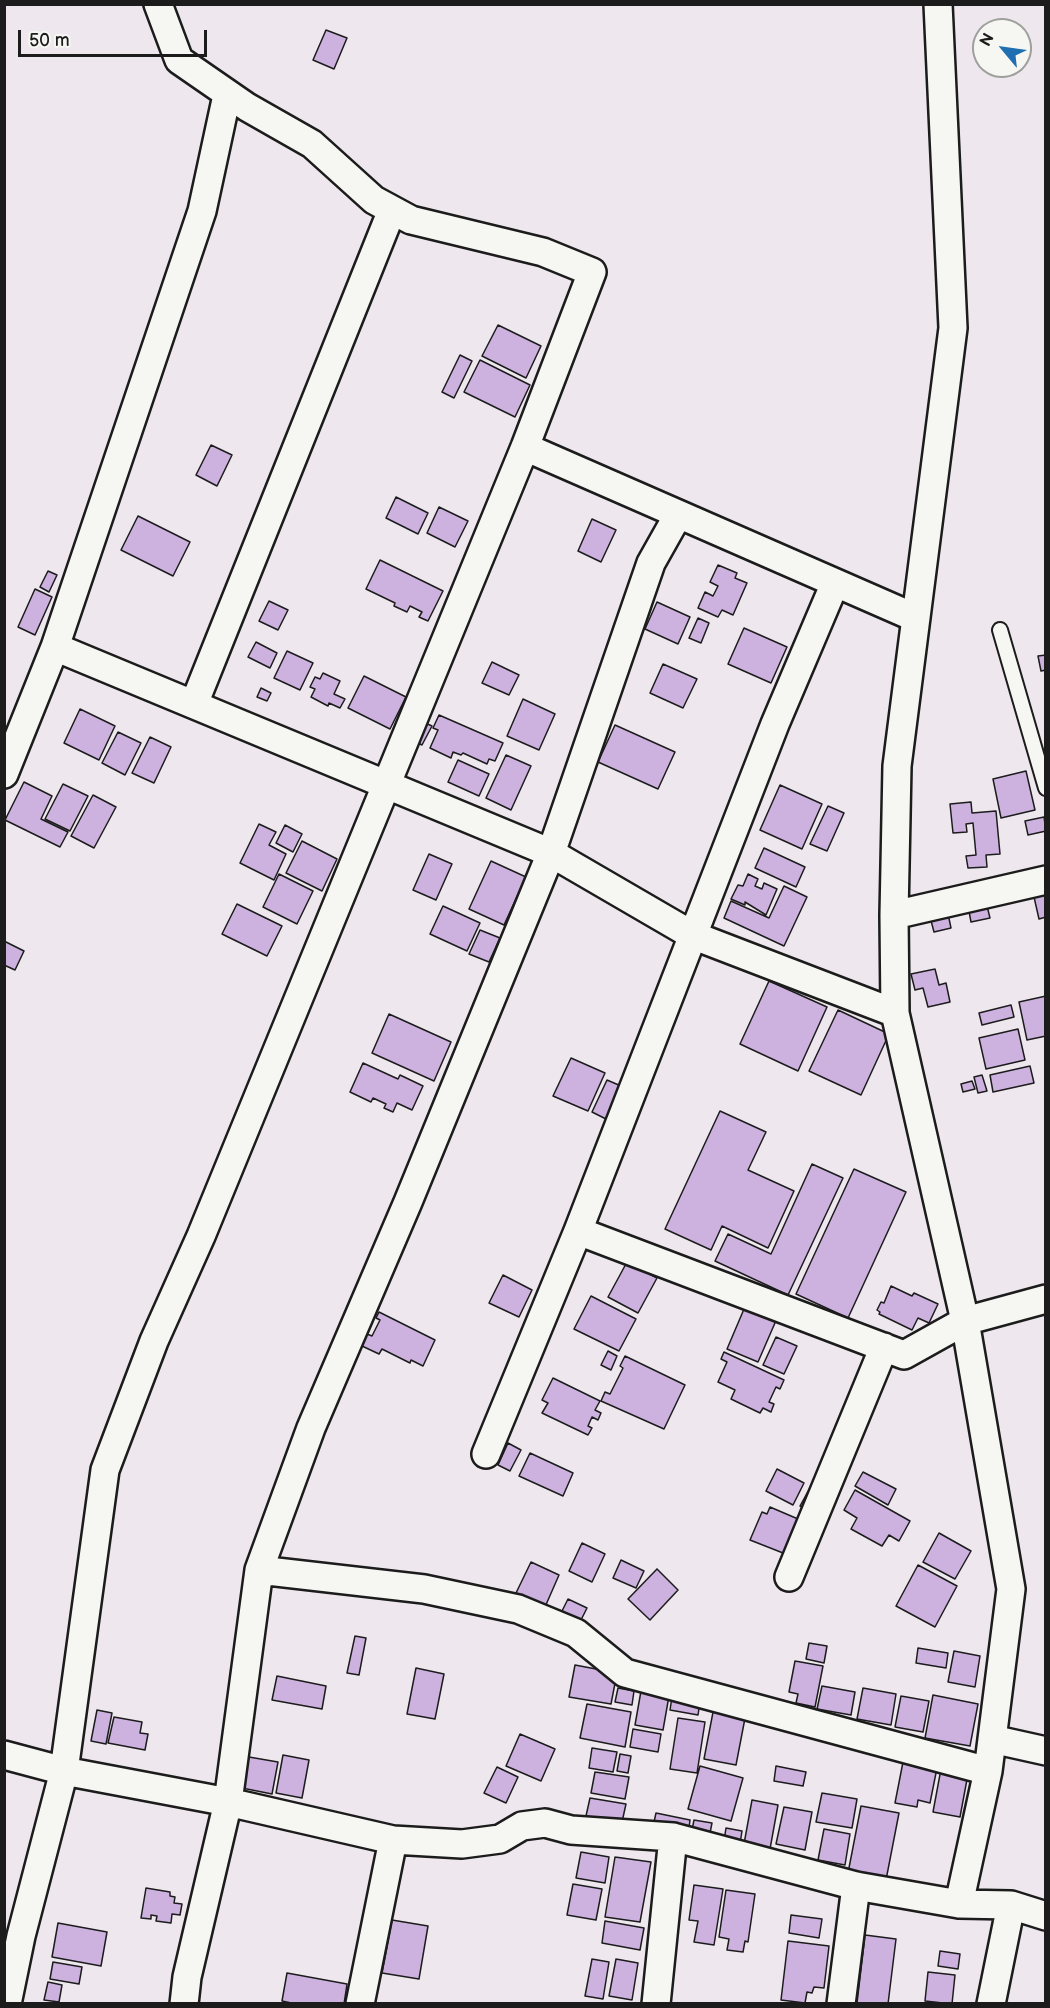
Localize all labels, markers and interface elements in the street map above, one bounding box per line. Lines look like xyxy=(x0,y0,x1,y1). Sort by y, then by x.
scale bar xyxy=(21,18,210,56)
north arrow xyxy=(972,18,1032,78)
text: 50 m xyxy=(29,30,70,51)
text: N xyxy=(976,30,999,50)

